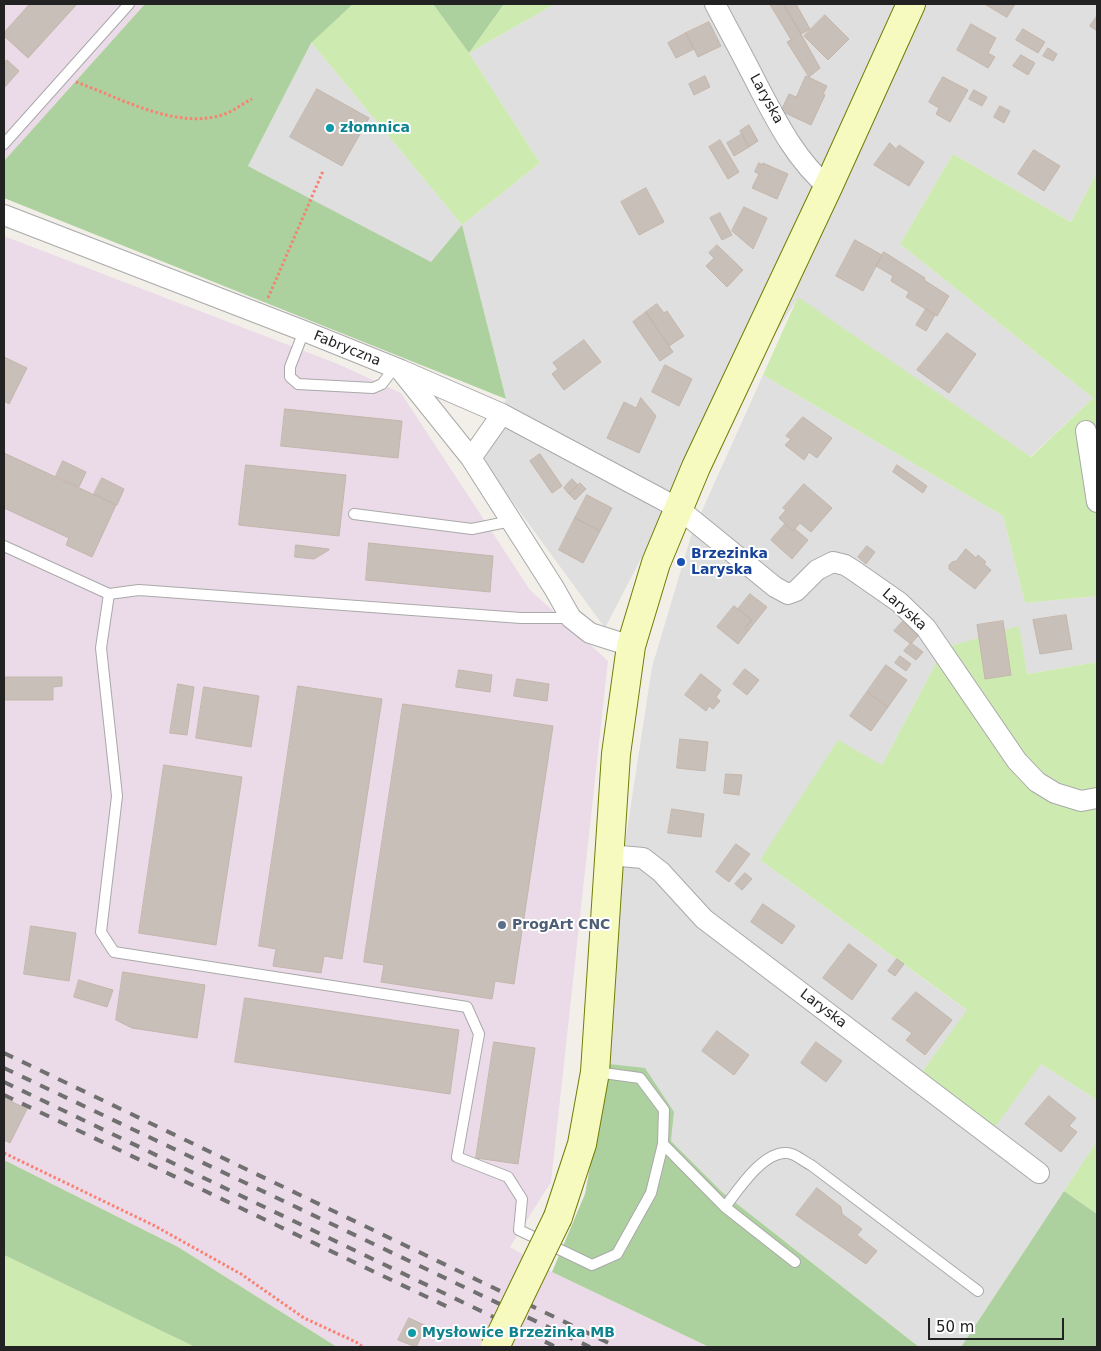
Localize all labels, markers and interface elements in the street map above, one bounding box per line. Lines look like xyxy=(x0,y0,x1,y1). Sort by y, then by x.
street label: Laryska xyxy=(746,71,786,127)
place label: złomnica xyxy=(340,120,410,136)
marker: złomnica xyxy=(324,122,336,134)
street label: Fabryczna xyxy=(311,328,383,370)
place label: Brzezinka Laryska xyxy=(691,546,768,578)
marker: Brzezinka Laryska xyxy=(675,556,687,568)
street label: Laryska xyxy=(878,586,930,634)
place label: ProgArt CNC xyxy=(512,917,610,933)
marker: ProgArt CNC xyxy=(496,919,508,931)
street label: Laryska xyxy=(796,986,850,1032)
scale bar xyxy=(931,1308,1067,1340)
text: 50 m xyxy=(936,1318,974,1336)
place label: Mysłowice Brzezinka MB xyxy=(422,1325,615,1341)
marker: Mysłowice Brzezinka MB xyxy=(406,1327,418,1339)

